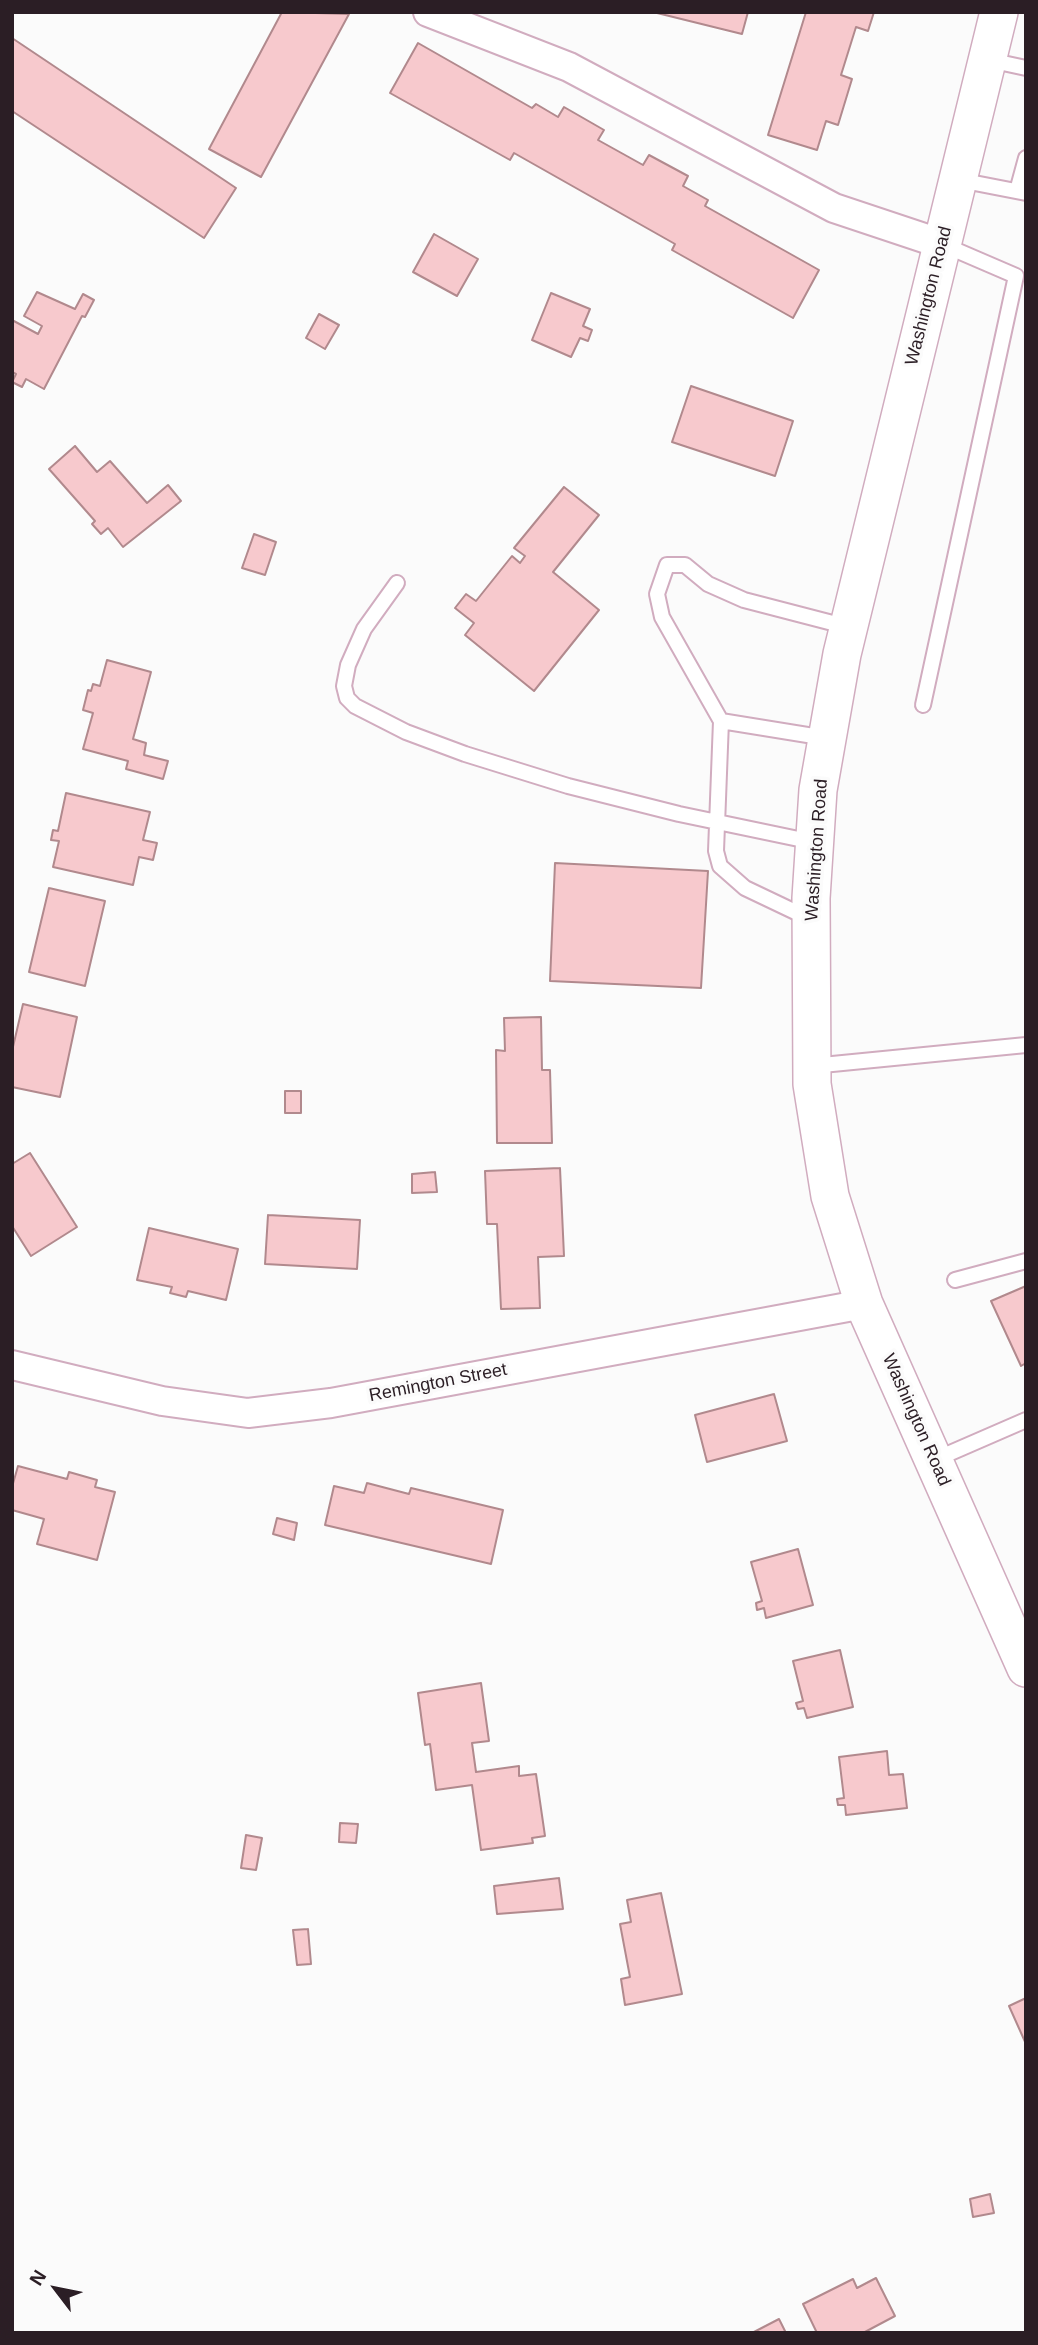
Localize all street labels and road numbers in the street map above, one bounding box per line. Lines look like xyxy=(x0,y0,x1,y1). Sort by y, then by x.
street label: Washington Road xyxy=(901,224,957,368)
street label: Washington Road xyxy=(801,778,833,922)
street label: Washington Road xyxy=(877,1351,955,1489)
street label: Remington Street xyxy=(367,1359,509,1407)

